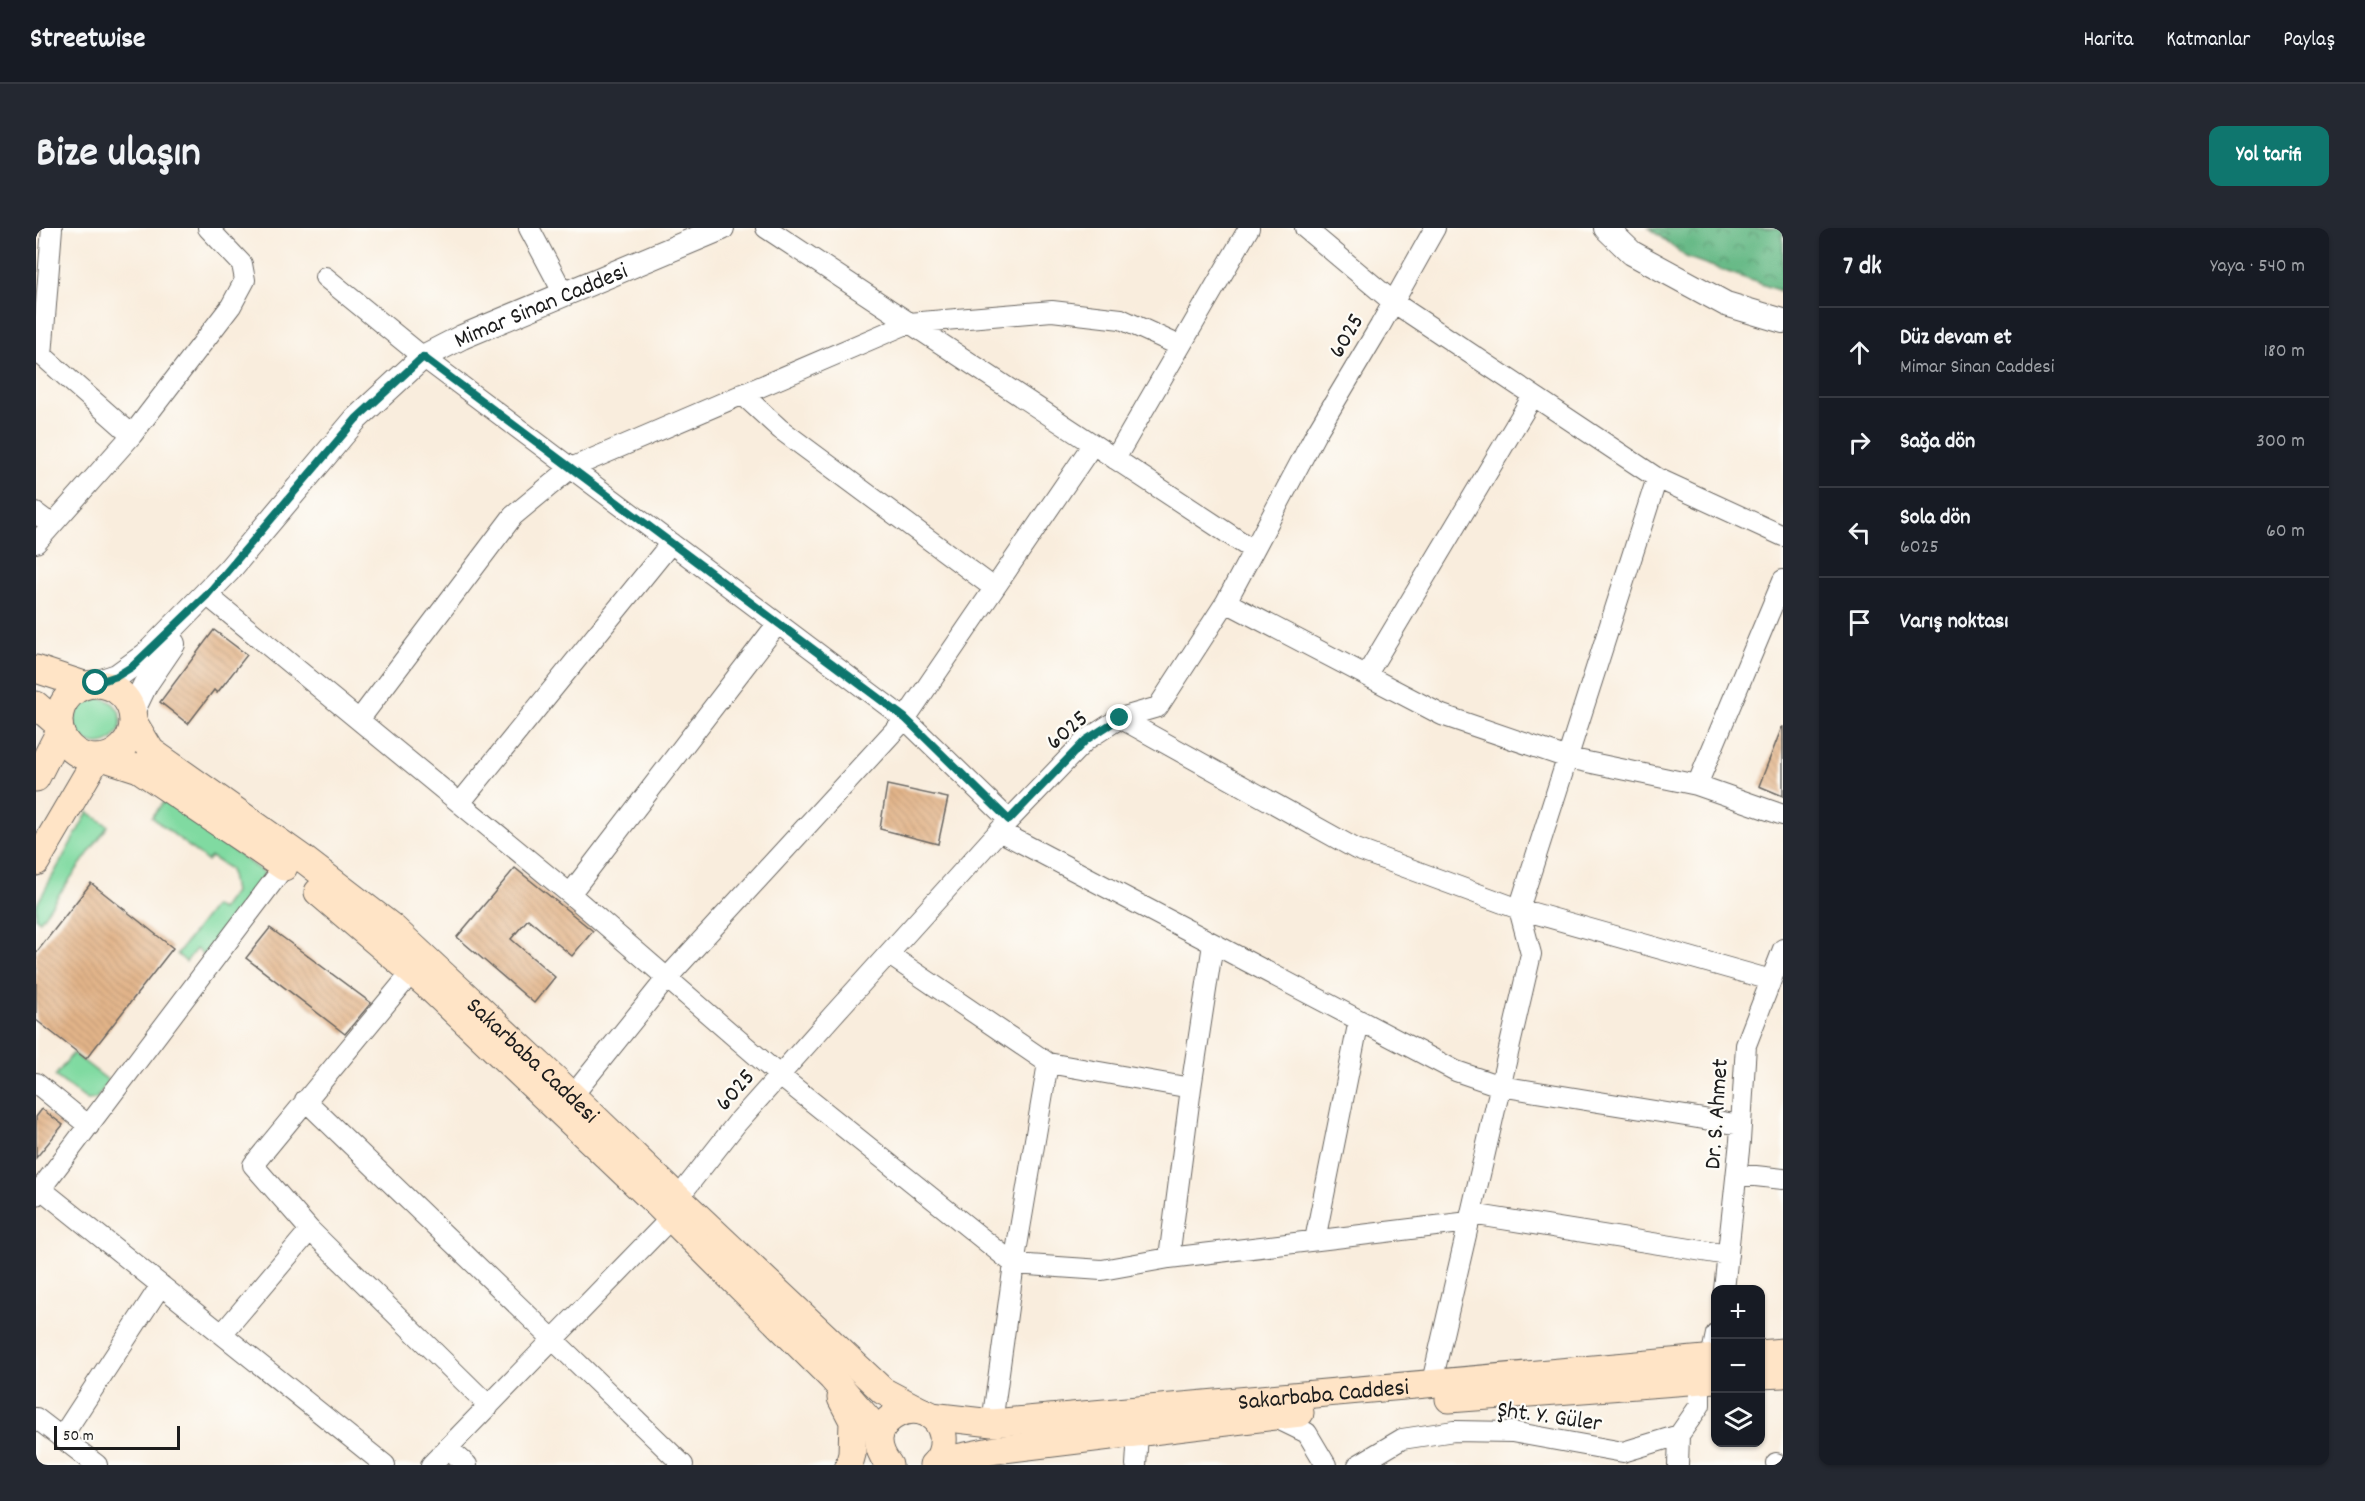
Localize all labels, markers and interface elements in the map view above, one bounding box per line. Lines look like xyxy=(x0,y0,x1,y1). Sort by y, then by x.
text: Streetwise xyxy=(30,21,145,61)
text: Harita xyxy=(2083,26,2133,56)
text: Katmanlar xyxy=(2166,26,2250,56)
text: Paylaş xyxy=(2283,26,2335,56)
text: Bize ulaşın xyxy=(36,126,201,186)
button: Yol tarifi xyxy=(2209,126,2329,186)
text: 7 dk xyxy=(1843,249,1882,286)
text: Yaya · 540 m xyxy=(2210,253,2305,281)
street label: Mimar Sinan Caddesi xyxy=(449,255,633,358)
street label: 6025 xyxy=(1321,308,1374,365)
text: Düz devam et xyxy=(1900,323,2012,354)
icon: ahead xyxy=(1843,336,1876,369)
text: 180 m xyxy=(2263,338,2305,366)
text: Mimar Sinan Caddesi xyxy=(1900,354,2054,382)
icon: right xyxy=(1843,426,1876,459)
text: Sağa dön xyxy=(1900,427,1975,458)
text: 300 m xyxy=(2256,428,2305,456)
text: Sola dön xyxy=(1900,503,1970,534)
icon: left xyxy=(1843,516,1876,549)
text: 60 m xyxy=(2266,518,2305,546)
text: 6025 xyxy=(1900,534,1939,562)
icon: arrive xyxy=(1843,606,1876,639)
text: Varış noktası xyxy=(1900,607,2008,638)
route start xyxy=(82,669,108,695)
street label: 6025 xyxy=(1039,703,1097,759)
route end xyxy=(1106,704,1132,730)
street label: Sakarbaba Caddesi xyxy=(457,990,605,1133)
street label: Dr. S. Ahmet xyxy=(1697,1058,1739,1171)
street label: 6025 xyxy=(708,1062,764,1120)
map controls xyxy=(1711,1285,1765,1447)
button: + xyxy=(1711,1285,1765,1339)
button: − xyxy=(1711,1339,1765,1393)
street label: Sakarbaba Caddesi xyxy=(1237,1372,1410,1421)
button: layers xyxy=(1711,1393,1765,1447)
street label: Şht. Y. Güler xyxy=(1495,1394,1604,1442)
scale bar xyxy=(54,1423,180,1450)
text: 50 m xyxy=(63,1425,94,1448)

